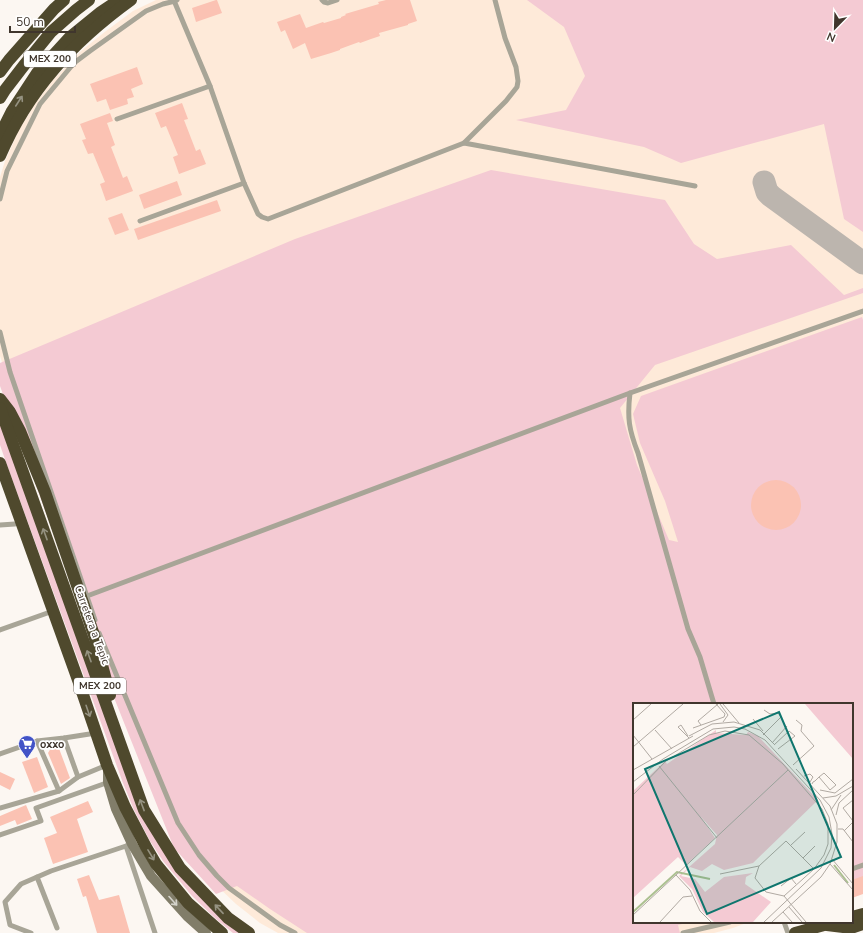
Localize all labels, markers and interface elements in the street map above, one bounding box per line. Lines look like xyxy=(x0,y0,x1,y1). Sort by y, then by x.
scale bar xyxy=(10,8,75,34)
north arrow xyxy=(815,8,855,48)
text: 50 m xyxy=(16,14,44,30)
text: N xyxy=(825,28,838,45)
road number: MEX 200 xyxy=(24,51,76,67)
one-way arrow xyxy=(15,95,23,107)
one-way arrow xyxy=(41,528,49,540)
street label: Carretera a Tepic xyxy=(71,583,113,667)
one-way arrow xyxy=(85,650,92,663)
road number: MEX 200 xyxy=(74,678,126,694)
inset map xyxy=(633,703,853,923)
one-way arrow xyxy=(85,704,92,717)
supermarket icon: oxxo xyxy=(17,734,37,759)
place label: oxxo xyxy=(40,737,64,752)
one-way arrow xyxy=(138,799,146,811)
one-way arrow xyxy=(148,849,156,861)
one-way arrow xyxy=(168,896,177,906)
one-way arrow xyxy=(214,904,223,914)

